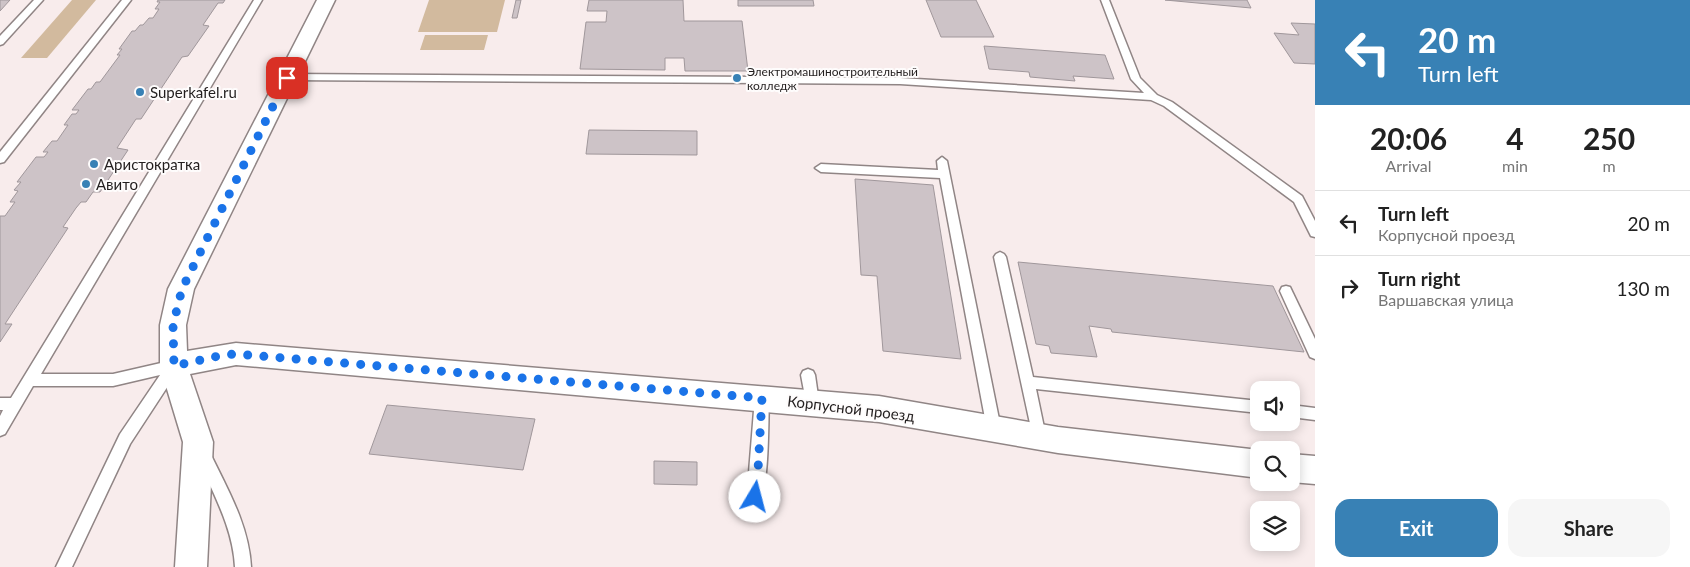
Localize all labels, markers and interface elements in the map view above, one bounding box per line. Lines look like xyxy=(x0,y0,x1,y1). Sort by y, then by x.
text: 20 m xyxy=(1418,18,1496,60)
icon: left xyxy=(1335,20,1400,85)
pin xyxy=(266,57,308,99)
text: Turn left xyxy=(1418,60,1499,87)
icon: arrive xyxy=(273,64,301,92)
place label: Электромашиностроительный колледж xyxy=(747,64,918,93)
marker: Электромашиностроительный колледж xyxy=(731,72,743,84)
place label: Superkafel.ru xyxy=(150,83,237,101)
marker: Superkafel.ru xyxy=(134,86,146,98)
text: 20:06 xyxy=(1370,120,1447,156)
text: 4 xyxy=(1506,120,1524,156)
text: 250 xyxy=(1583,120,1635,156)
place label: Аристократка xyxy=(104,155,200,173)
text: Arrival xyxy=(1385,156,1432,175)
text: min xyxy=(1502,156,1528,175)
text: m xyxy=(1602,156,1616,175)
marker: Аристократка xyxy=(88,158,100,170)
place label: Авито xyxy=(96,175,138,193)
marker: Авито xyxy=(80,178,92,190)
text: Turn left xyxy=(1378,202,1449,225)
icon: left xyxy=(1335,209,1363,237)
text: 20 m xyxy=(1627,212,1670,235)
text: Корпусной проезд xyxy=(1378,225,1515,244)
text: Turn right xyxy=(1378,267,1460,290)
icon: right xyxy=(1335,274,1363,302)
text: 130 m xyxy=(1616,277,1670,300)
text: Варшавская улица xyxy=(1378,290,1514,309)
map controls xyxy=(1250,381,1300,551)
button: sound xyxy=(1250,381,1300,431)
street label: Корпусной проезд xyxy=(786,391,916,425)
button: search xyxy=(1250,441,1300,491)
position arrow xyxy=(728,470,780,522)
button: Exit xyxy=(1335,499,1498,557)
button: Share xyxy=(1508,499,1670,557)
button: layers xyxy=(1250,501,1300,551)

